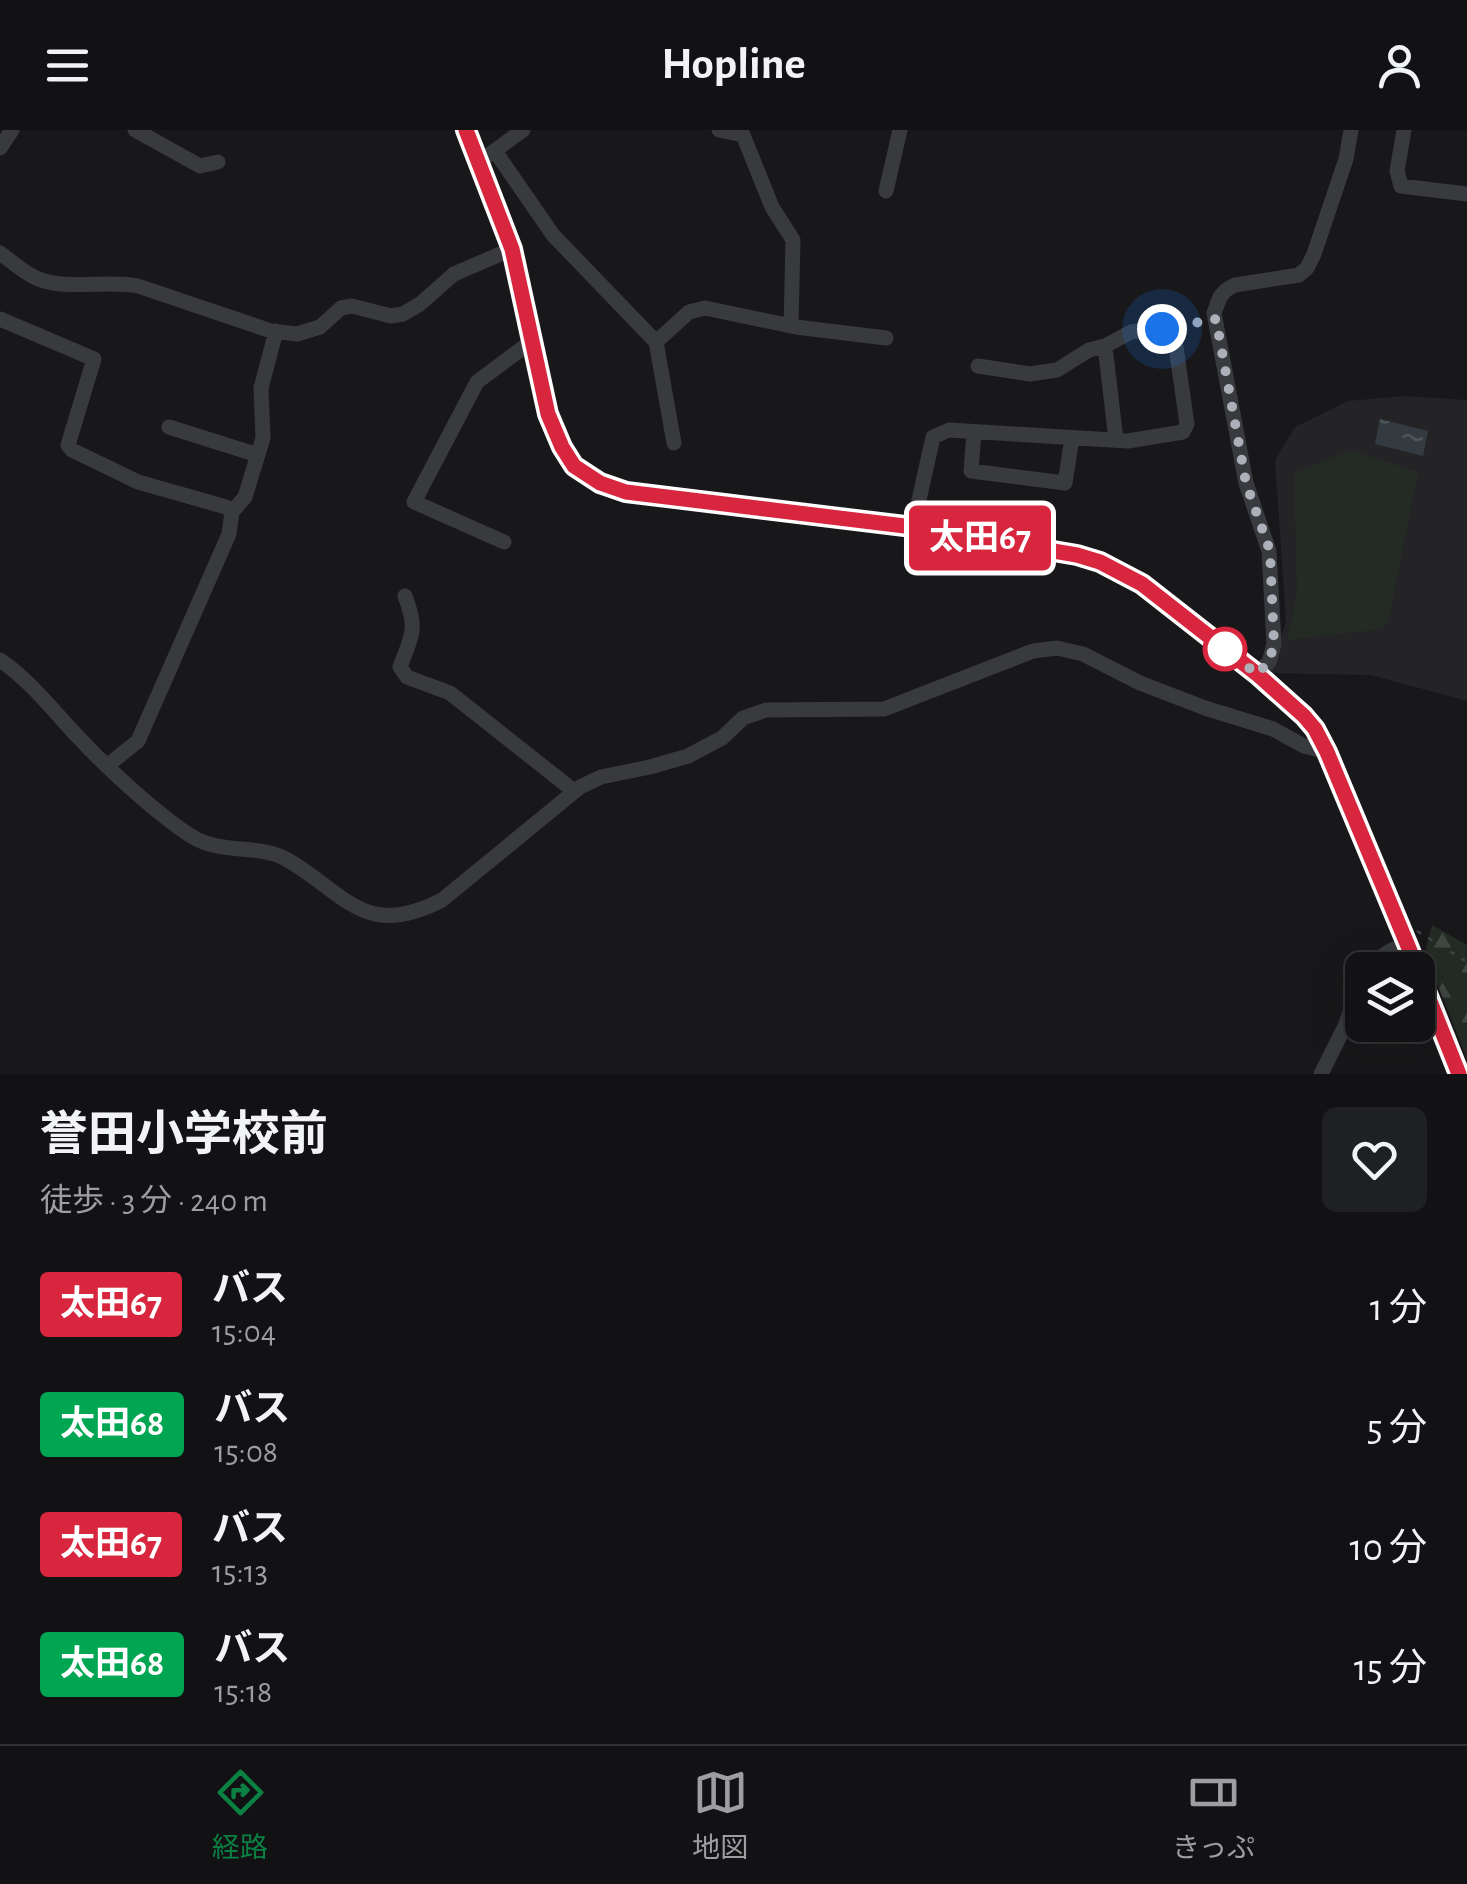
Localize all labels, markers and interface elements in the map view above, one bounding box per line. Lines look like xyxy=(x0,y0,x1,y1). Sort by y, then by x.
icon: menu xyxy=(40,38,95,93)
icon: person xyxy=(1372,38,1427,93)
text: Hopline xyxy=(661,42,806,87)
your location xyxy=(1137,304,1187,354)
line badge: 太田67 xyxy=(910,506,1050,570)
text: 太田67 xyxy=(929,521,1031,556)
unlabelled marker xyxy=(1204,628,1246,670)
map controls xyxy=(1345,952,1435,1042)
button: layers xyxy=(1345,952,1435,1042)
button: heart xyxy=(1322,1107,1427,1212)
text: 誉田小学校前 xyxy=(40,1112,328,1160)
text: 徒歩 · 3 分 · 240 m xyxy=(40,1185,268,1217)
text: バス xyxy=(212,1271,288,1309)
text: 太田67 xyxy=(60,1287,162,1322)
text: 1 分 xyxy=(1370,1290,1427,1328)
text: 15:04 xyxy=(212,1316,276,1348)
text: バス xyxy=(214,1391,290,1429)
text: 太田68 xyxy=(60,1407,164,1442)
text: 5 分 xyxy=(1367,1410,1427,1448)
text: 15:08 xyxy=(214,1436,278,1468)
text: バス xyxy=(212,1511,288,1549)
text: 太田67 xyxy=(60,1527,162,1562)
text: 10 分 xyxy=(1350,1530,1427,1568)
text: 15:13 xyxy=(212,1556,268,1588)
text: バス xyxy=(214,1631,290,1669)
text: 太田68 xyxy=(60,1647,164,1682)
text: 15 分 xyxy=(1354,1650,1427,1688)
text: 15:18 xyxy=(214,1676,272,1708)
tab: 経路 xyxy=(212,1765,268,1866)
tab: 地図 xyxy=(692,1765,748,1866)
tab: きっぷ xyxy=(1172,1765,1255,1866)

